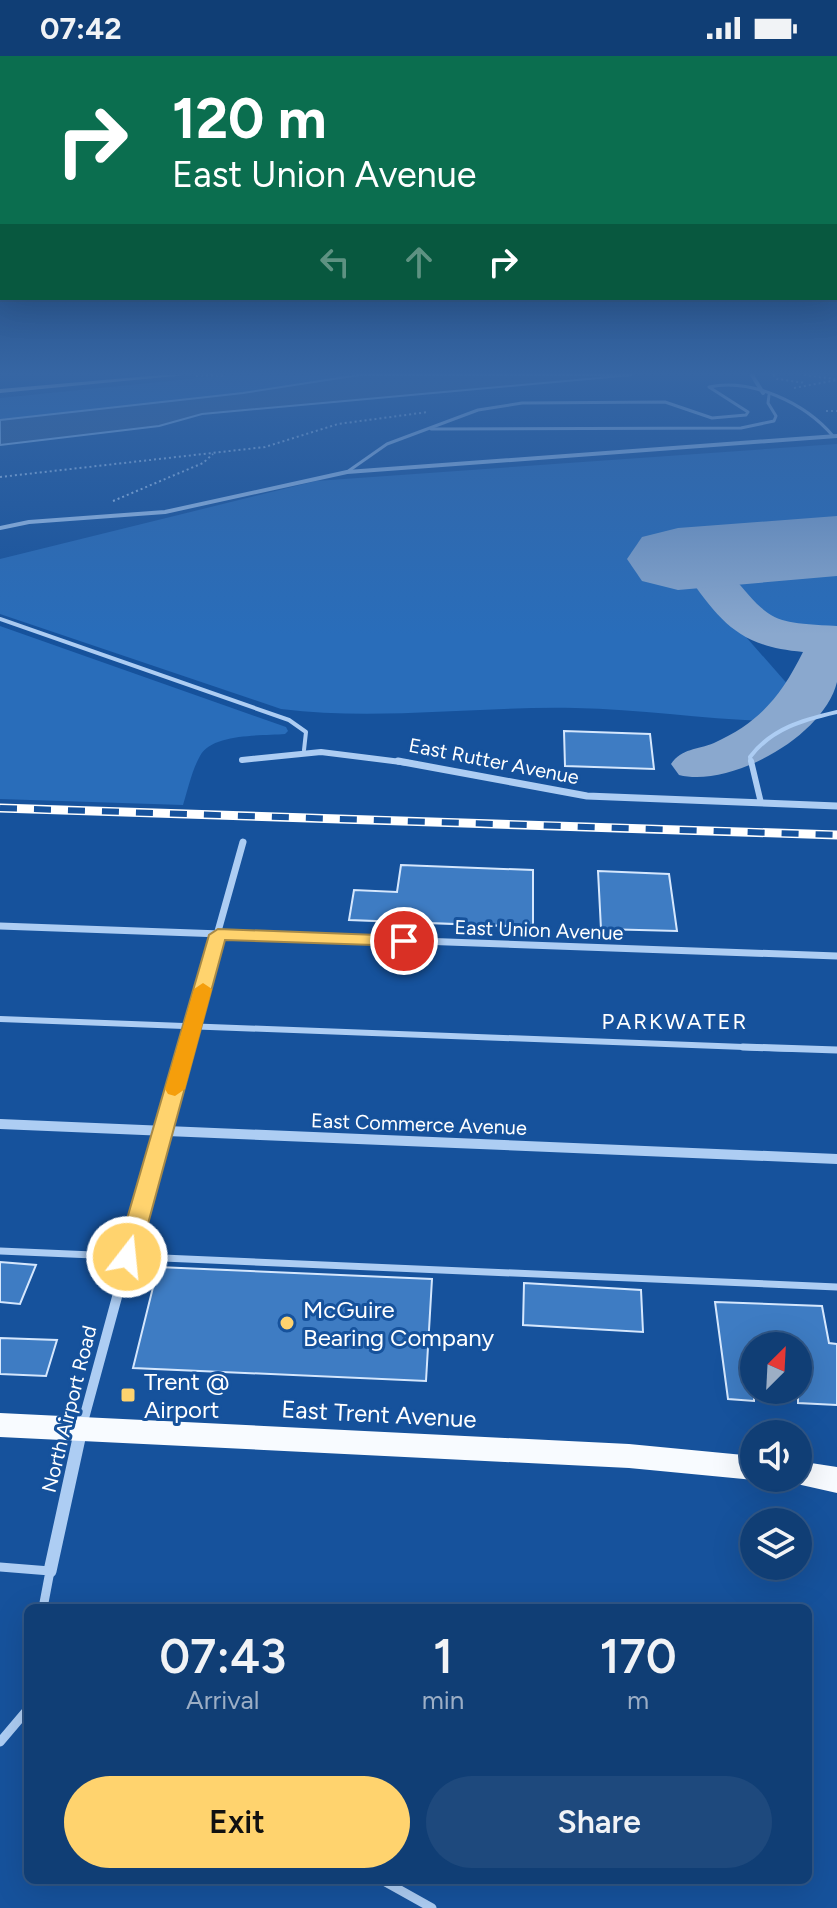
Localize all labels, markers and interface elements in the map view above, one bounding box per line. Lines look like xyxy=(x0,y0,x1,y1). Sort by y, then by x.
text: 07:42 xyxy=(40,10,122,47)
text: 120 m xyxy=(172,85,327,152)
icon: right xyxy=(40,88,144,192)
text: East Union Avenue xyxy=(172,153,476,196)
icon: left xyxy=(313,240,357,284)
icon: ahead xyxy=(397,240,441,284)
icon: right xyxy=(481,240,525,284)
street label: East Rutter Avenue xyxy=(407,733,581,789)
pin xyxy=(370,907,438,975)
street label: East Union Avenue xyxy=(454,915,624,945)
icon: arrive xyxy=(382,919,426,963)
district label: PARKWATER xyxy=(602,1008,748,1035)
street label: East Commerce Avenue xyxy=(311,1108,527,1140)
position arrow xyxy=(85,1215,169,1299)
place label: McGuire Bearing Company xyxy=(303,1295,494,1352)
marker: McGuire Bearing Company xyxy=(278,1314,296,1332)
street label: North Airport Road xyxy=(37,1323,101,1495)
north arrow xyxy=(740,1332,812,1404)
map controls xyxy=(740,1332,812,1580)
place label: Trent @ Airport xyxy=(144,1367,229,1424)
marker: Trent @ Airport xyxy=(119,1386,137,1404)
street label: East Trent Avenue xyxy=(281,1394,477,1434)
button: sound xyxy=(740,1420,812,1492)
button: layers xyxy=(740,1508,812,1580)
text: 07:43 xyxy=(159,1627,287,1685)
text: 1 xyxy=(433,1627,453,1685)
text: 170 xyxy=(599,1627,677,1685)
text: Arrival xyxy=(186,1684,260,1716)
text: min xyxy=(422,1684,464,1716)
text: m xyxy=(627,1684,649,1716)
button: Exit xyxy=(64,1776,410,1868)
button: Share xyxy=(426,1776,772,1868)

